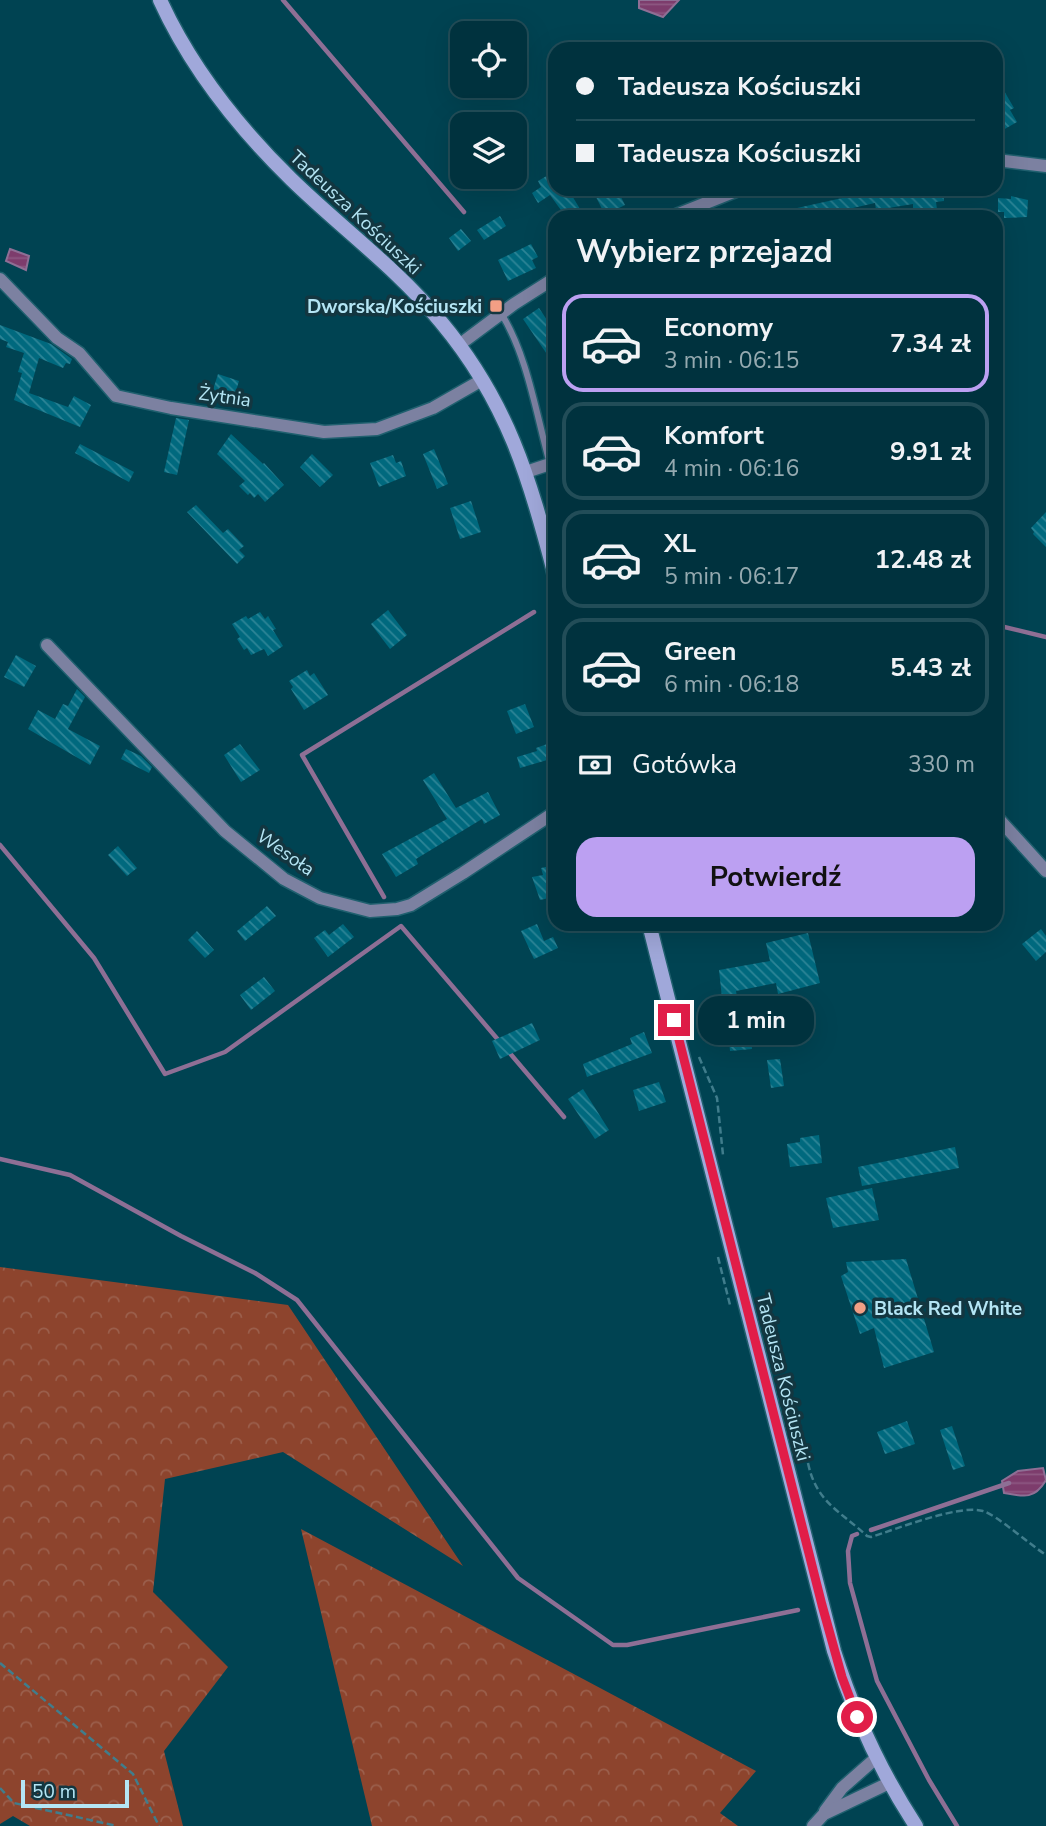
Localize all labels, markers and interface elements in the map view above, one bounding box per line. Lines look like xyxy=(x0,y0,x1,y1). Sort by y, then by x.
map controls xyxy=(450,21,527,189)
button: locate xyxy=(450,21,527,98)
text: Tadeusza Kościuszki xyxy=(618,69,861,104)
button: layers xyxy=(450,112,527,189)
text: Tadeusza Kościuszki xyxy=(618,136,861,171)
street label: Tadeusza Kościuszki xyxy=(284,145,427,281)
text: Wybierz przejazd xyxy=(576,230,833,273)
place label: Dworska/Kościuszki xyxy=(307,294,482,320)
marker: Dworska/Kościuszki xyxy=(488,298,504,314)
text: Economy xyxy=(664,310,773,345)
icon: car xyxy=(580,312,643,375)
text: 7.34 zł xyxy=(890,326,971,361)
text: 3 min · 06:15 xyxy=(664,345,799,376)
street label: Żytnia xyxy=(197,380,253,414)
text: Komfort xyxy=(664,418,764,453)
icon: car xyxy=(580,420,643,483)
text: 9.91 zł xyxy=(890,434,971,469)
text: 4 min · 06:16 xyxy=(664,453,799,484)
text: XL xyxy=(664,526,696,561)
icon: car xyxy=(580,528,643,591)
text: 12.48 zł xyxy=(875,542,971,577)
text: 5 min · 06:17 xyxy=(664,561,799,592)
text: Green xyxy=(664,634,737,669)
icon: car xyxy=(580,636,643,699)
text: 5.43 zł xyxy=(890,650,971,685)
text: 6 min · 06:18 xyxy=(664,669,799,700)
icon: cash xyxy=(576,746,614,784)
text: Gotówka xyxy=(632,747,737,782)
text: 330 m xyxy=(908,749,975,780)
street label: Wesoła xyxy=(251,823,320,882)
button: Potwierdź xyxy=(576,837,975,917)
callout: 1 min xyxy=(698,996,814,1044)
route end xyxy=(658,1004,690,1036)
text: 1 min xyxy=(726,1005,786,1036)
street label: Tadeusza Kościuszki xyxy=(750,1291,816,1464)
place label: Black Red White xyxy=(874,1296,1022,1322)
marker: Black Red White xyxy=(852,1300,868,1316)
route start xyxy=(841,1701,873,1733)
scale bar xyxy=(21,1777,130,1809)
text: 50 m xyxy=(32,1779,76,1805)

